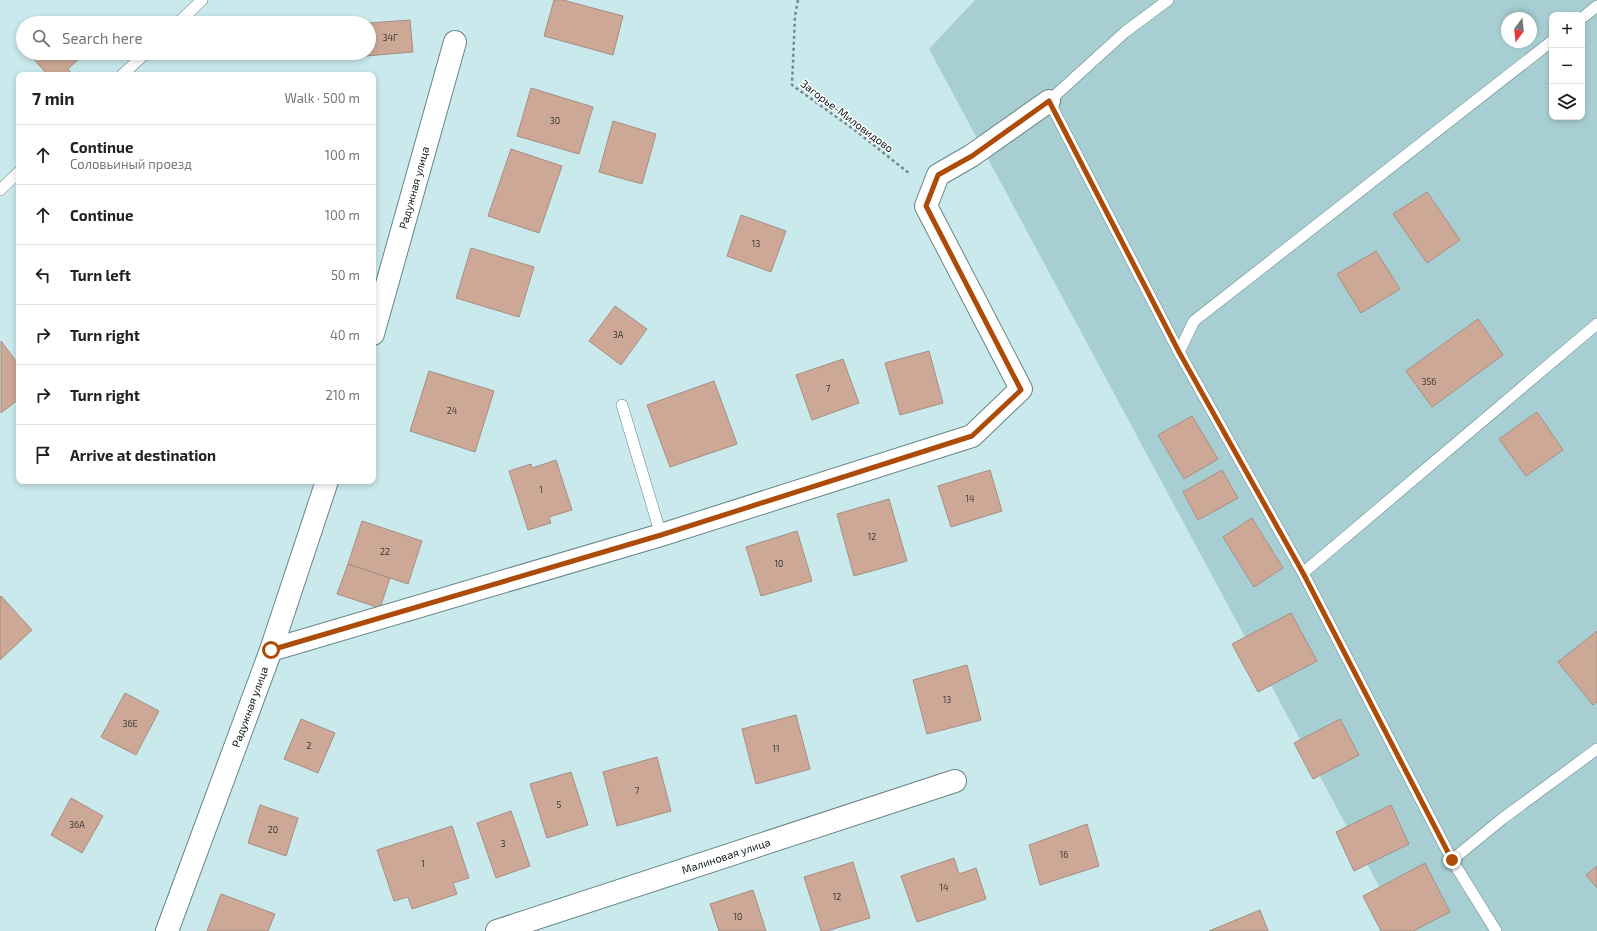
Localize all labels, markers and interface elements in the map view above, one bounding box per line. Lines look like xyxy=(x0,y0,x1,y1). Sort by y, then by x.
north arrow xyxy=(1501,12,1537,48)
map controls xyxy=(1549,12,1585,120)
button: + xyxy=(1549,12,1585,48)
search box xyxy=(16,16,376,60)
icon: search xyxy=(30,27,52,49)
text: Search here xyxy=(62,29,143,47)
house number: 34Г xyxy=(382,32,398,43)
button: − xyxy=(1549,48,1585,84)
street label: Загорье-Миловидово xyxy=(798,77,896,155)
button: layers xyxy=(1549,84,1585,120)
text: 7 min xyxy=(32,88,75,108)
text: Walk · 500 m xyxy=(285,90,360,106)
house number: 30 xyxy=(550,115,560,126)
text: Continue xyxy=(70,138,133,156)
icon: ahead xyxy=(32,144,54,166)
street label: Радужная улица xyxy=(396,145,431,230)
text: 100 m xyxy=(325,147,360,163)
text: Соловьиный проезд xyxy=(70,156,192,172)
icon: ahead xyxy=(32,204,54,226)
text: Continue xyxy=(70,206,133,224)
text: 100 m xyxy=(325,207,360,223)
house number: 13 xyxy=(752,238,760,249)
icon: left xyxy=(32,264,54,286)
text: Turn left xyxy=(70,266,131,284)
text: 50 m xyxy=(331,267,360,283)
icon: right xyxy=(32,324,54,346)
text: Turn right xyxy=(70,326,140,344)
text: 40 m xyxy=(330,327,360,343)
house number: 3А xyxy=(613,329,624,340)
house number: 356 xyxy=(1422,376,1436,387)
house number: 7 xyxy=(826,383,831,394)
icon: right xyxy=(32,384,54,406)
text: Turn right xyxy=(70,386,140,404)
text: 210 m xyxy=(325,387,360,403)
house number: 24 xyxy=(447,405,458,416)
icon: arrive xyxy=(32,444,54,466)
text: Arrive at destination xyxy=(70,446,216,464)
house number: 1 xyxy=(539,484,543,495)
house number: 14 xyxy=(965,493,975,504)
house number: 12 xyxy=(868,531,876,542)
house number: 22 xyxy=(380,546,390,557)
house number: 10 xyxy=(774,558,784,569)
route start xyxy=(262,641,280,659)
street label: Радужная улица xyxy=(229,664,270,749)
house number: 13 xyxy=(943,694,951,705)
house number: 36Е xyxy=(122,718,138,729)
house number: 2 xyxy=(306,740,312,751)
house number: 11 xyxy=(772,743,780,754)
house number: 7 xyxy=(635,785,640,796)
house number: 5 xyxy=(557,799,562,810)
house number: 36А xyxy=(69,819,85,830)
house number: 20 xyxy=(268,824,278,835)
street label: Малиновая улица xyxy=(680,835,772,876)
house number: 3 xyxy=(500,838,506,849)
house number: 16 xyxy=(1060,849,1068,860)
route end xyxy=(1443,851,1461,869)
house number: 1 xyxy=(421,858,425,869)
house number: 14 xyxy=(939,882,949,893)
house number: 12 xyxy=(833,891,841,902)
house number: 10 xyxy=(733,911,743,922)

